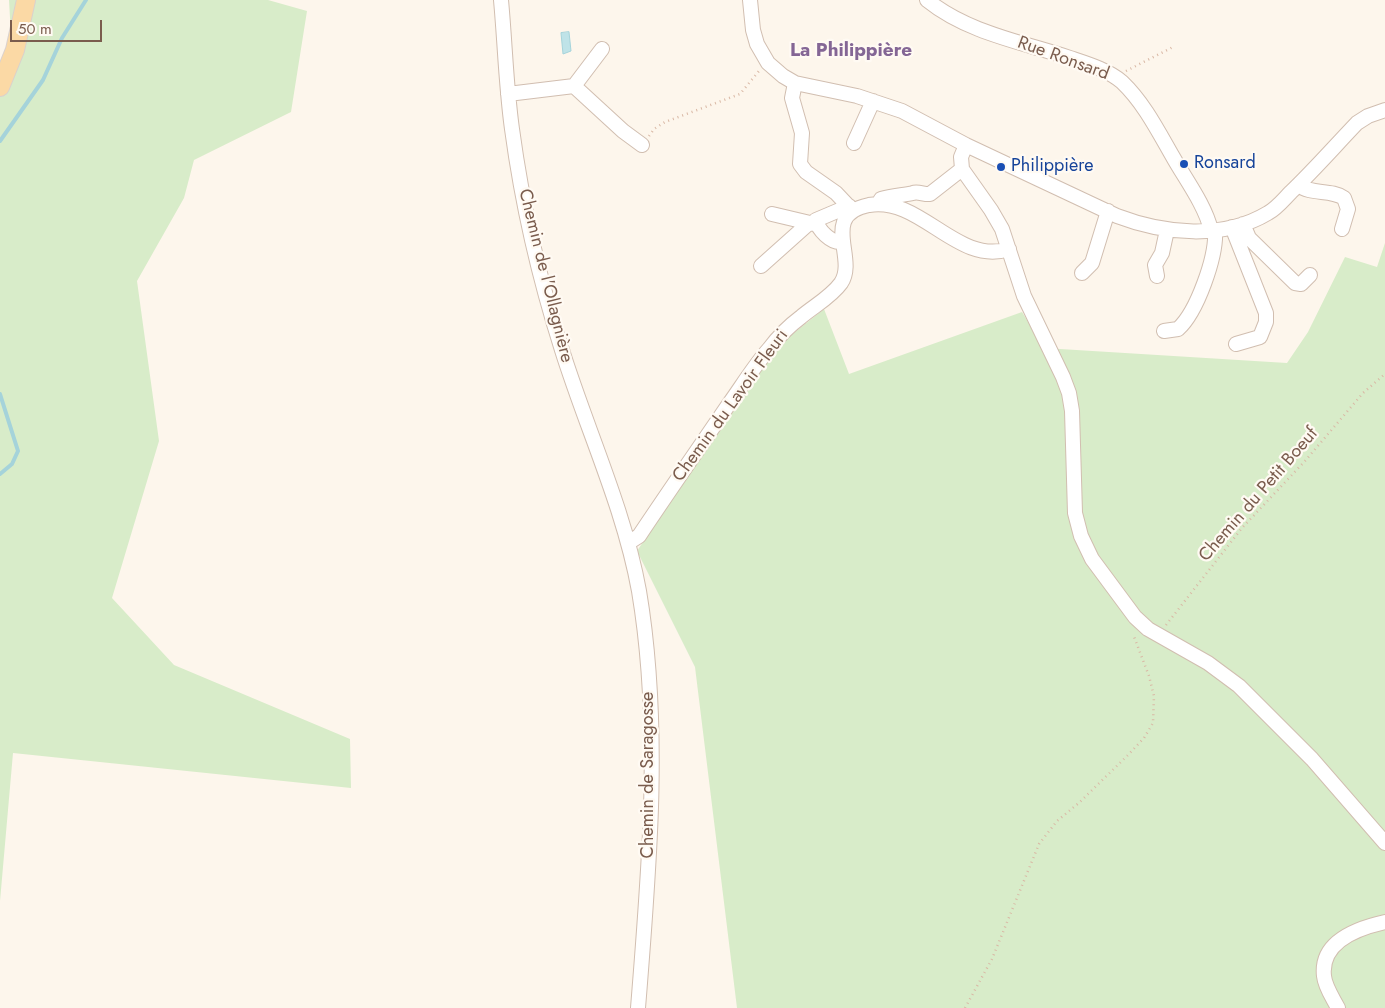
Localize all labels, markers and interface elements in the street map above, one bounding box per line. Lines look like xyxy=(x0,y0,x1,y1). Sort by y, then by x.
scale bar xyxy=(12,10,105,42)
text: 50 m xyxy=(18,18,52,40)
street label: Rue Ronsard xyxy=(1014,32,1112,86)
district label: La Philippière xyxy=(790,40,912,62)
place label: Ronsard xyxy=(1194,153,1256,175)
place label: Philippière xyxy=(1011,156,1093,178)
marker: Ronsard xyxy=(1178,158,1190,170)
marker: Philippière xyxy=(995,161,1007,173)
street label: Chemin de l'Ollagnière xyxy=(513,187,577,365)
street label: Chemin du Lavoir Fleuri xyxy=(669,326,793,486)
street label: Chemin du Petit Boeuf xyxy=(1195,423,1323,567)
street label: Chemin de Saragosse xyxy=(638,692,660,858)

